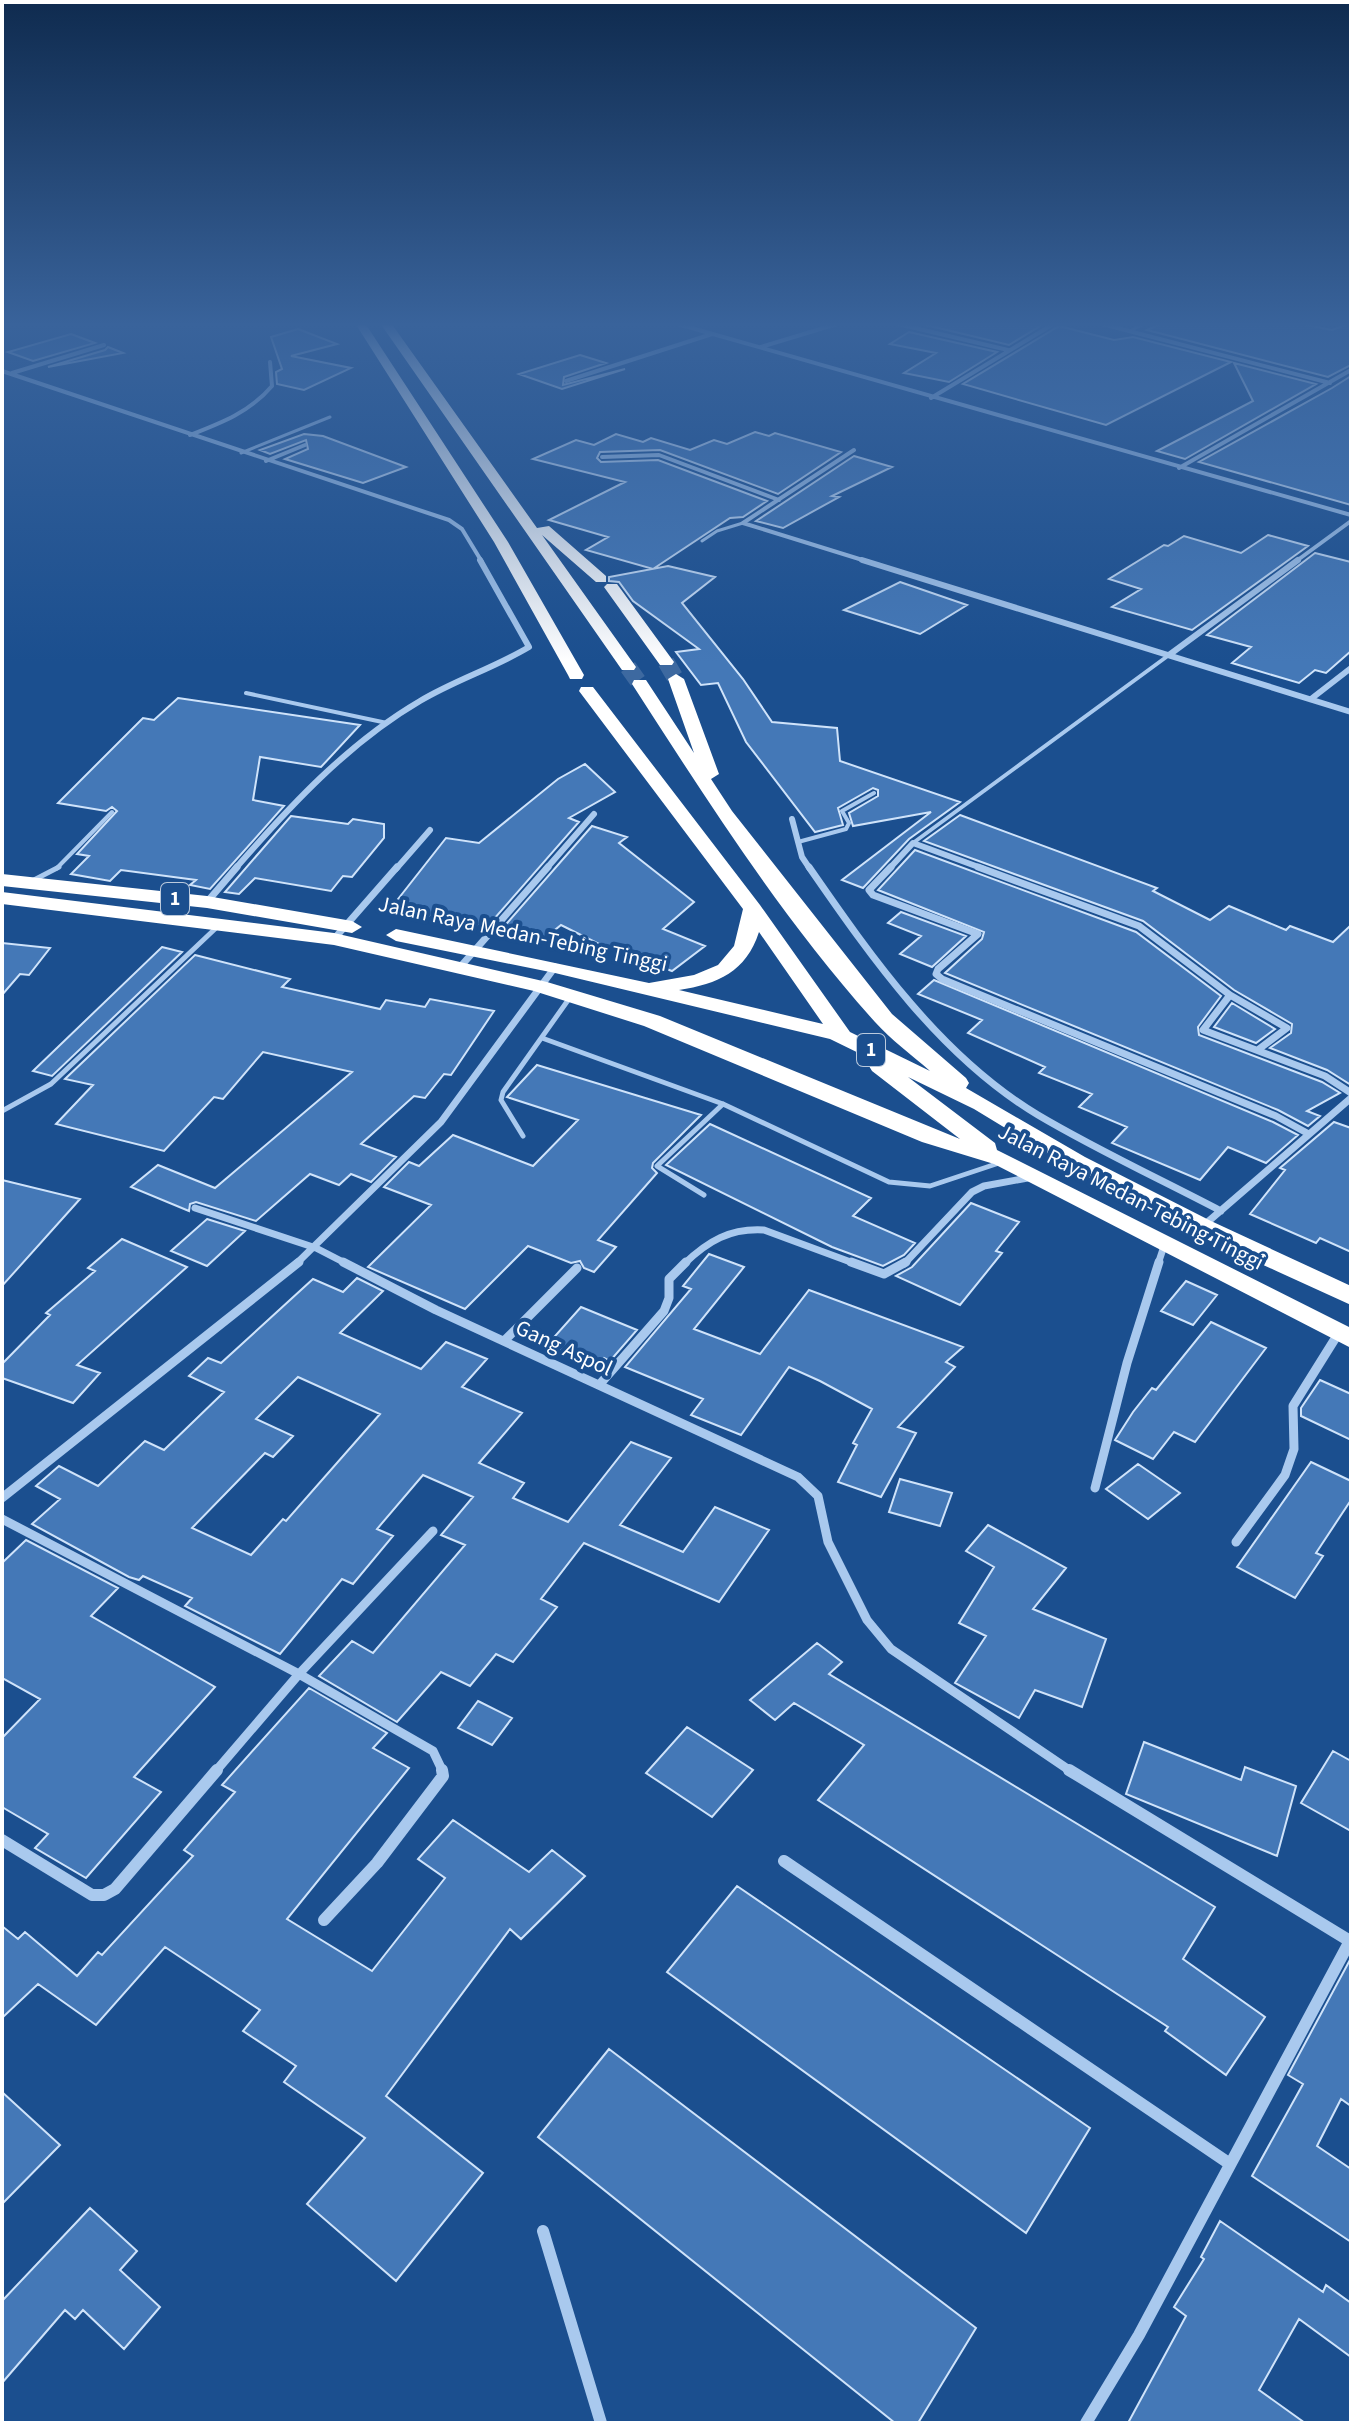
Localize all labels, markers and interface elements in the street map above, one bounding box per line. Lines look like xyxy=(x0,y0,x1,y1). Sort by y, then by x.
road number: 1 xyxy=(161,883,189,915)
street label: Jalan Raya Medan-Tebing Tinggi xyxy=(375,888,671,980)
road number: 1 xyxy=(857,1034,885,1066)
street label: Jalan Raya Medan-Tebing Tinggi xyxy=(992,1116,1270,1278)
street label: Gang Aspol xyxy=(510,1312,618,1384)

